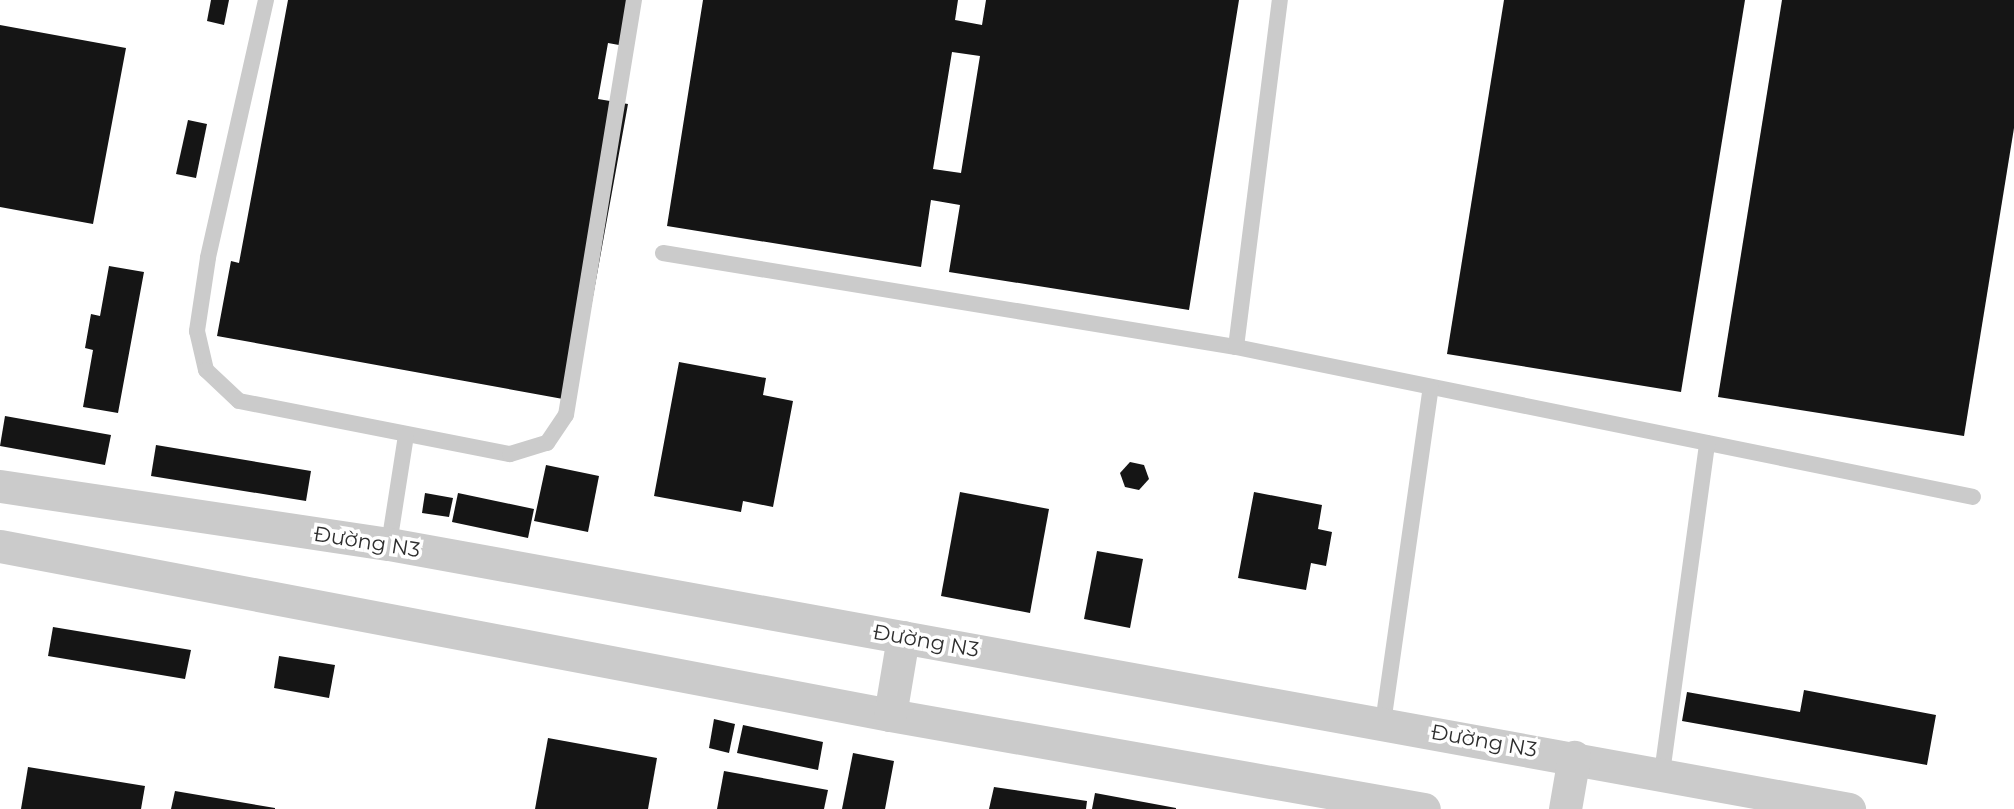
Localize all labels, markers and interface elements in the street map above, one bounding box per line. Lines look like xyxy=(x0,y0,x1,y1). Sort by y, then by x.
street label: Đường N3 xyxy=(312,521,422,563)
street label: Đường N3 xyxy=(871,619,981,663)
street label: Đường N3 xyxy=(1429,719,1539,763)

